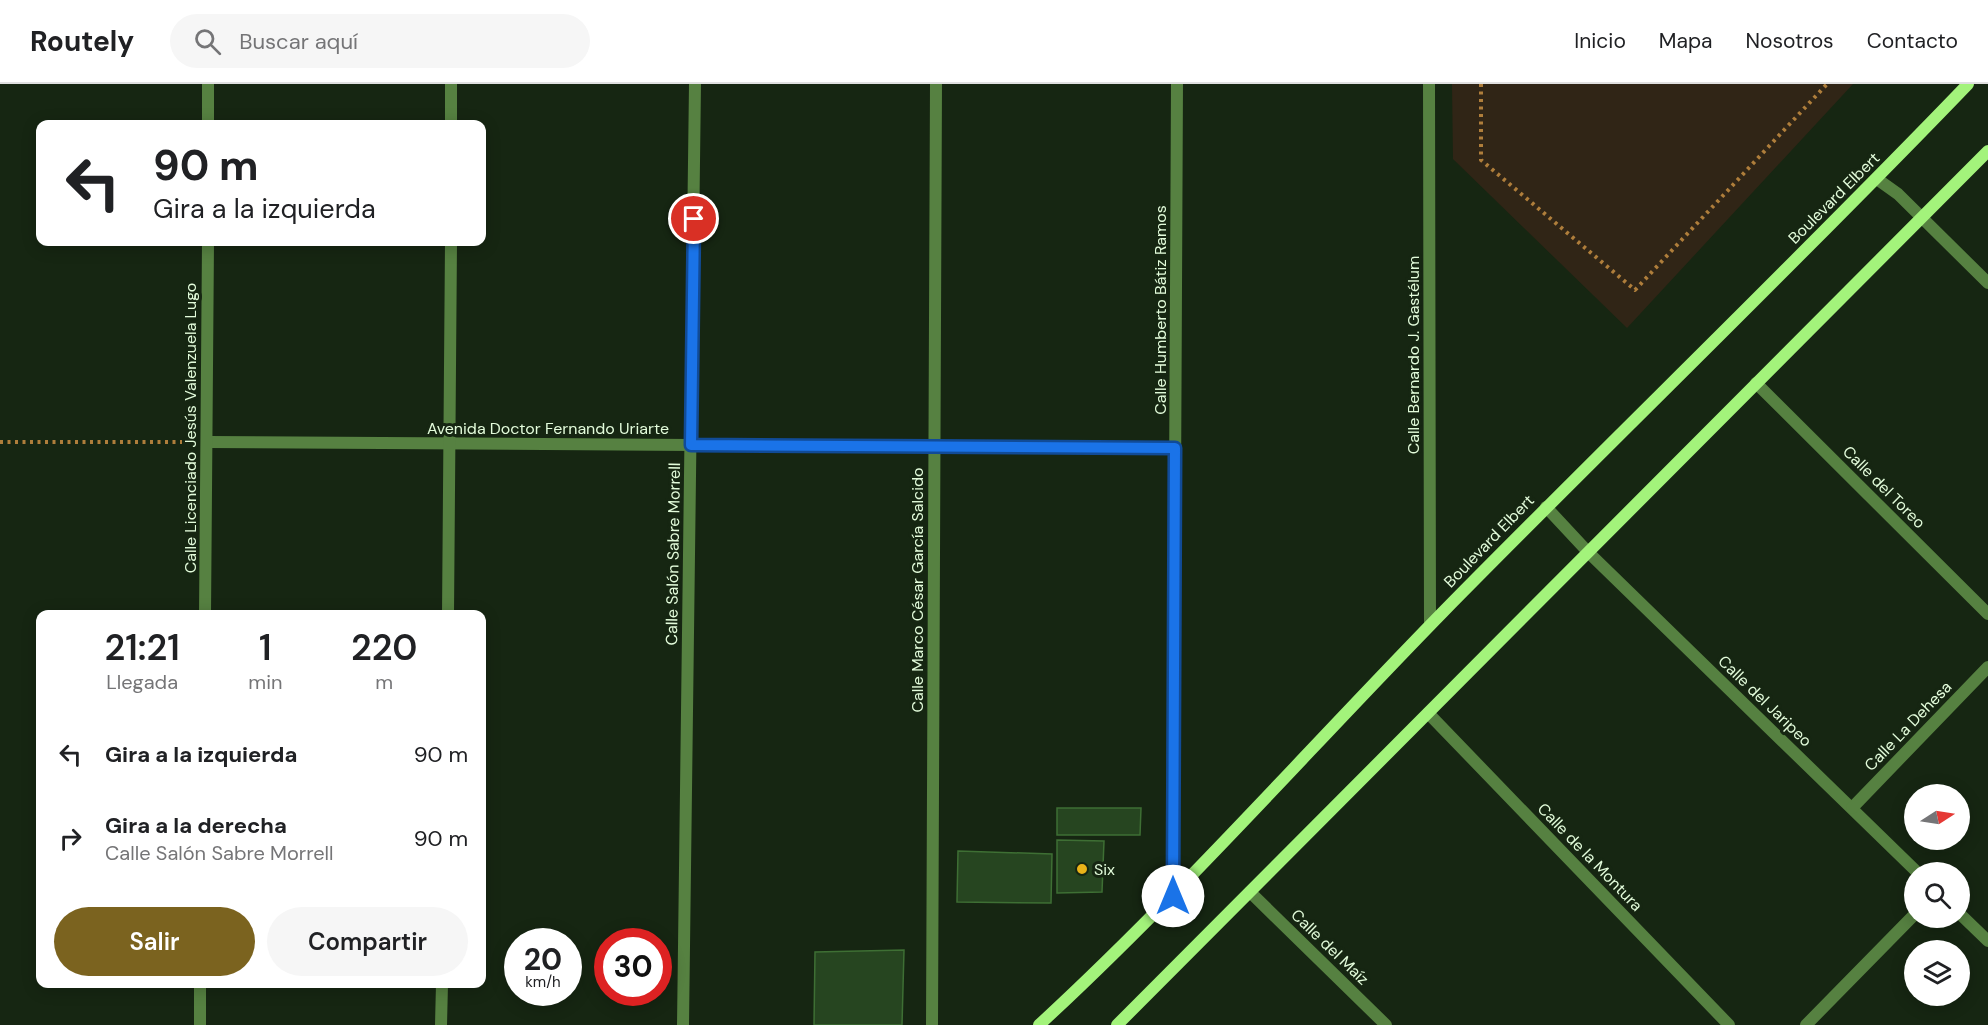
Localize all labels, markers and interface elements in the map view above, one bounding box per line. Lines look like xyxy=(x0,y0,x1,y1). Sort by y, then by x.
search box xyxy=(170,14,590,68)
text: Routely xyxy=(30,23,134,60)
icon: search xyxy=(191,25,224,58)
text: Buscar aquí xyxy=(239,27,358,56)
text: Inicio xyxy=(1574,27,1626,55)
text: Mapa xyxy=(1659,27,1713,55)
text: Nosotros xyxy=(1746,27,1834,55)
text: Contacto xyxy=(1867,27,1958,55)
text: 90 m xyxy=(153,138,259,193)
icon: left xyxy=(54,144,132,222)
street label: Boulevard Elbert xyxy=(1784,148,1884,248)
text: Gira a la izquierda xyxy=(153,191,376,226)
pin xyxy=(668,193,719,244)
icon: arrive xyxy=(677,202,710,235)
street label: Calle Humberto Bátiz Ramos xyxy=(1150,205,1171,415)
street label: Calle Bernardo J. Gastélum xyxy=(1403,256,1424,454)
street label: Calle Licenciado Jesús Valenzuela Lugo xyxy=(180,283,201,573)
street label: Avenida Doctor Fernando Uriarte xyxy=(427,418,669,439)
street label: Calle del Toreo xyxy=(1838,441,1930,533)
street label: Calle Salón Sabre Morrell xyxy=(661,462,685,646)
street label: Calle Marco César García Salcido xyxy=(907,468,928,713)
street label: Boulevard Elbert xyxy=(1439,490,1539,592)
text: 21:21 xyxy=(105,624,180,671)
text: 1 xyxy=(259,624,272,671)
text: 220 xyxy=(351,624,417,671)
street label: Calle del Jaripeo xyxy=(1714,651,1816,751)
text: Llegada xyxy=(106,669,178,695)
text: min xyxy=(248,669,282,695)
text: m xyxy=(375,669,393,695)
street label: Calle La Dehesa xyxy=(1860,677,1956,775)
icon: left xyxy=(54,738,87,771)
text: Gira a la izquierda xyxy=(105,740,297,769)
text: 90 m xyxy=(414,740,468,769)
north arrow xyxy=(1904,784,1970,850)
map controls xyxy=(1904,784,1970,1006)
street label: Calle de la Montura xyxy=(1533,798,1647,916)
text: Gira a la derecha xyxy=(105,811,287,840)
icon: right xyxy=(54,822,87,855)
text: 90 m xyxy=(414,824,468,853)
text: Calle Salón Sabre Morrell xyxy=(105,840,334,866)
place label: Six xyxy=(1094,859,1115,880)
marker: Six xyxy=(1075,862,1089,876)
button: search xyxy=(1904,862,1970,928)
position arrow xyxy=(1141,864,1205,928)
street label: Calle del Maíz xyxy=(1287,904,1373,990)
button: Salir xyxy=(54,907,255,976)
button: Compartir xyxy=(267,907,468,976)
speed limit sign: 30 xyxy=(594,928,672,1006)
text: 20 xyxy=(524,940,562,979)
button: layers xyxy=(1904,940,1970,1006)
text: km/h xyxy=(525,972,561,992)

